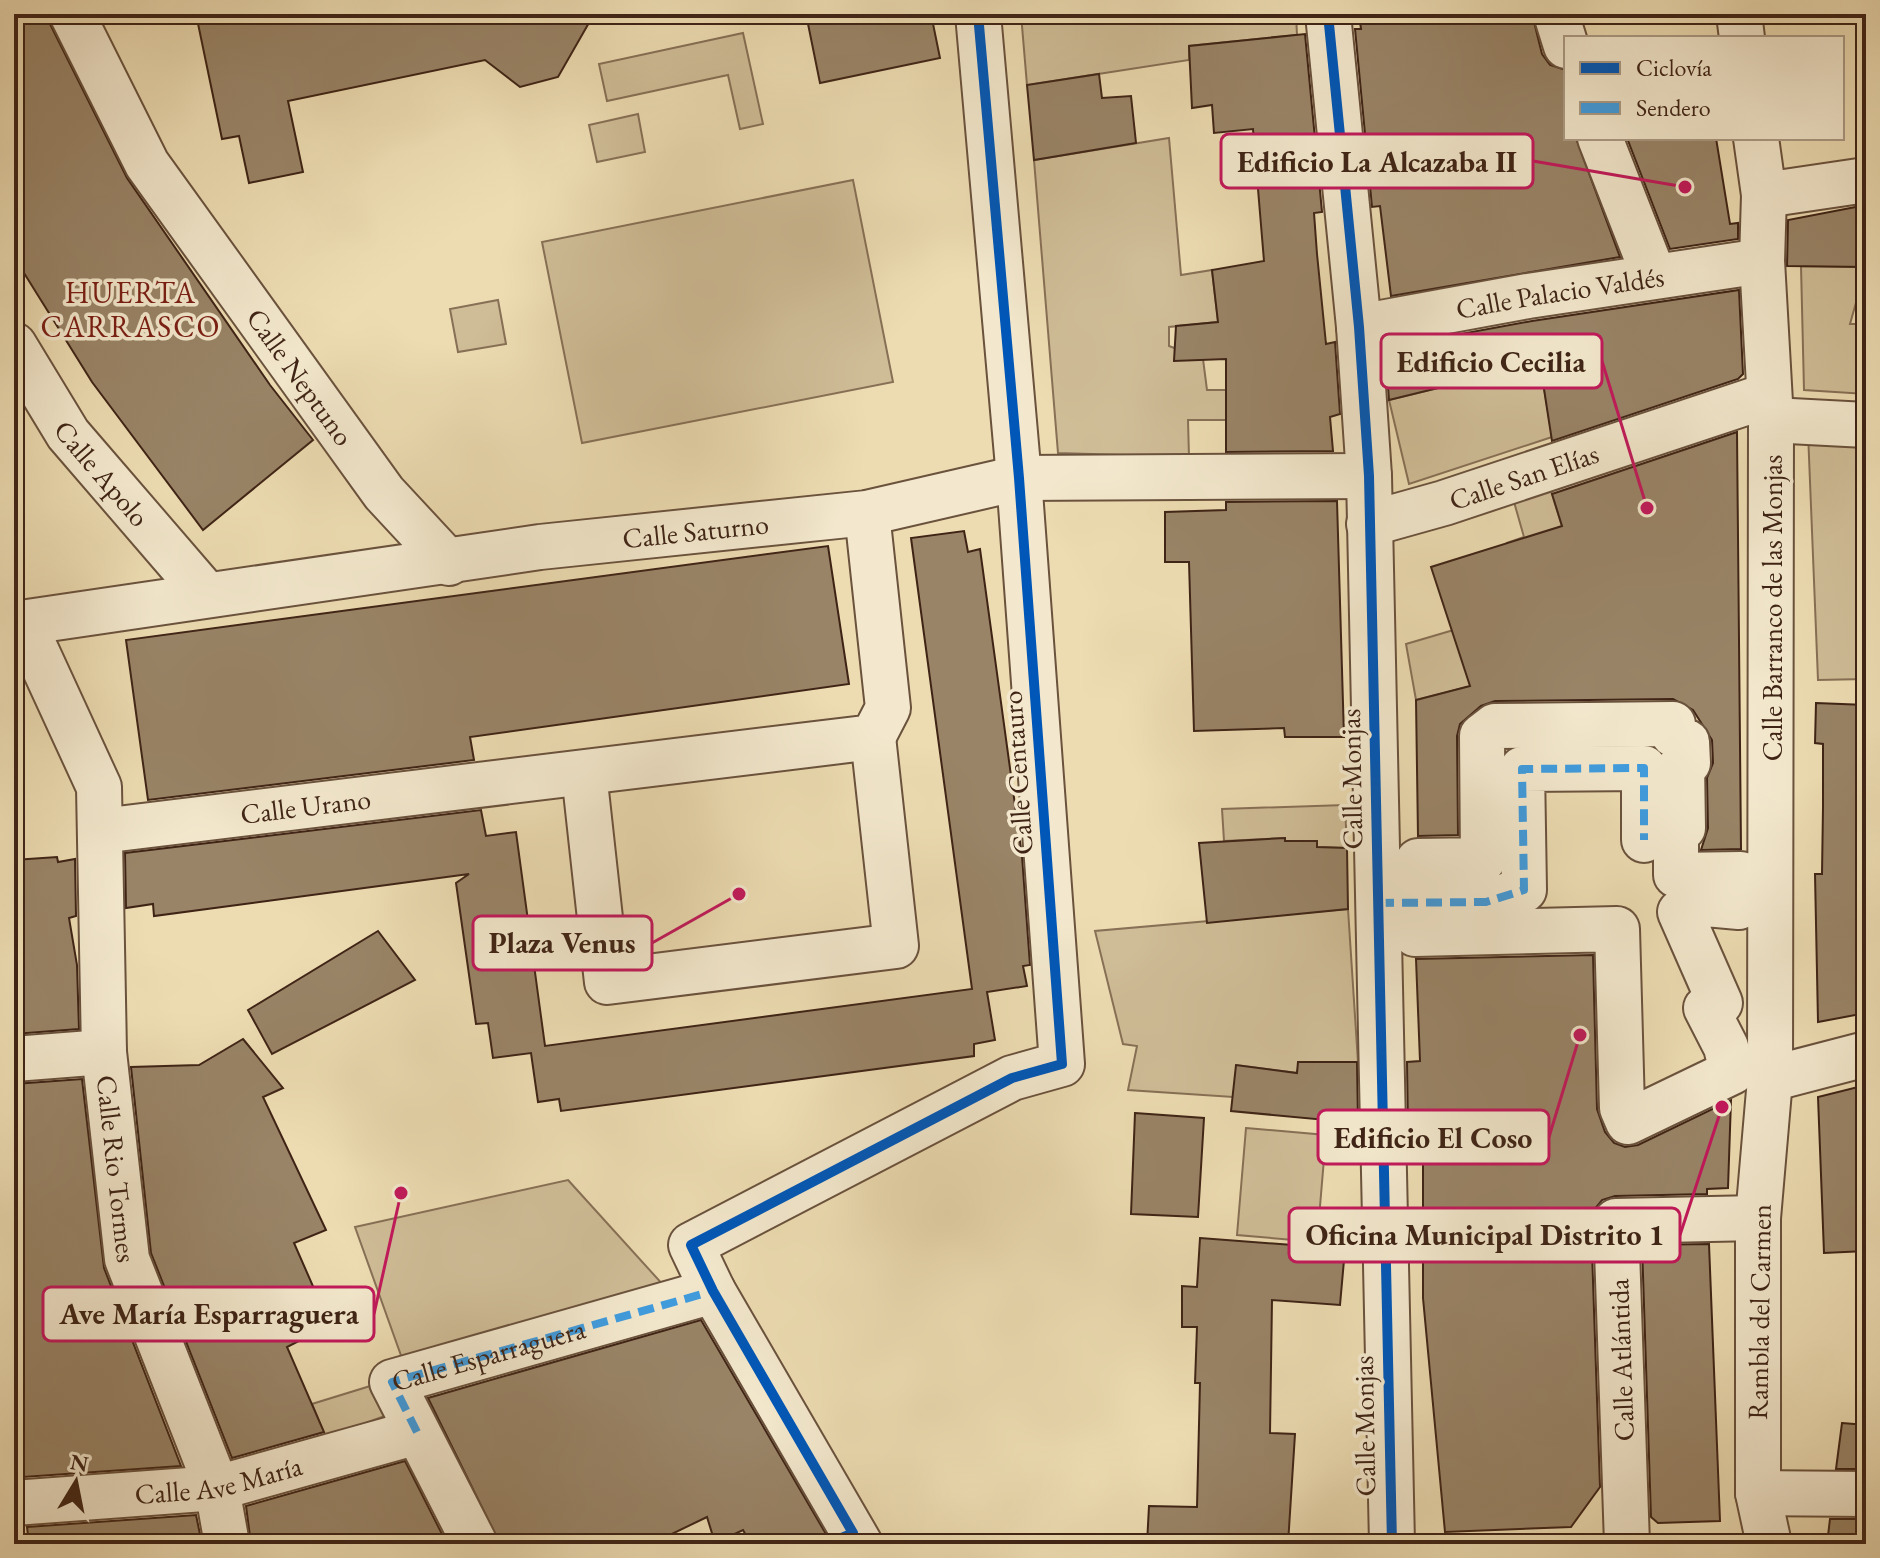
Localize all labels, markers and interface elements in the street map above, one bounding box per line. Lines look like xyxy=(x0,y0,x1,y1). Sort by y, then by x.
legend xyxy=(1564,36,1844,140)
text: Ciclovía xyxy=(1636,52,1712,83)
text: Sendero xyxy=(1636,92,1711,123)
callout: Edificio La Alcazaba II xyxy=(1221,134,1533,188)
text: Edificio La Alcazaba II xyxy=(1237,142,1517,181)
street label: Calle Palacio Valdés xyxy=(1453,258,1666,327)
district label: HUERTA CARRASCO xyxy=(41,273,221,346)
street label: Calle Neptuno xyxy=(239,301,362,453)
callout: Edificio Cecilia xyxy=(1381,334,1602,388)
text: Edificio Cecilia xyxy=(1396,342,1586,381)
street label: Calle Apolo xyxy=(46,414,158,534)
street label: Calle San Elías xyxy=(1444,435,1603,518)
street label: Calle Barranco de las Monjas xyxy=(1754,455,1790,761)
street label: Calle Saturno xyxy=(621,505,770,556)
street label: Calle Centauro xyxy=(993,690,1041,856)
street label: Calle Monjas xyxy=(1332,708,1370,850)
street label: Calle Urano xyxy=(238,780,373,832)
callout: Plaza Venus xyxy=(473,916,652,970)
text: Plaza Venus xyxy=(488,923,636,962)
street label: Calle Rio Tormes xyxy=(89,1073,145,1264)
callout: Edificio El Coso xyxy=(1318,1110,1549,1164)
text: Edificio El Coso xyxy=(1334,1118,1532,1157)
street label: Rambla del Carmen xyxy=(1739,1204,1779,1420)
callout: Oficina Municipal Distrito 1 xyxy=(1289,1208,1680,1262)
text: Oficina Municipal Distrito 1 xyxy=(1306,1215,1664,1254)
street label: Calle Atlántida xyxy=(1600,1277,1642,1442)
callout: Ave María Esparraguera xyxy=(43,1287,374,1341)
text: Ave María Esparraguera xyxy=(58,1294,360,1333)
street label: Calle Esparraguera xyxy=(387,1310,590,1399)
street label: Calle Monjas xyxy=(1345,1355,1383,1497)
north arrow xyxy=(36,1442,116,1522)
text: N xyxy=(68,1447,91,1479)
street label: Calle Ave María xyxy=(133,1447,307,1512)

